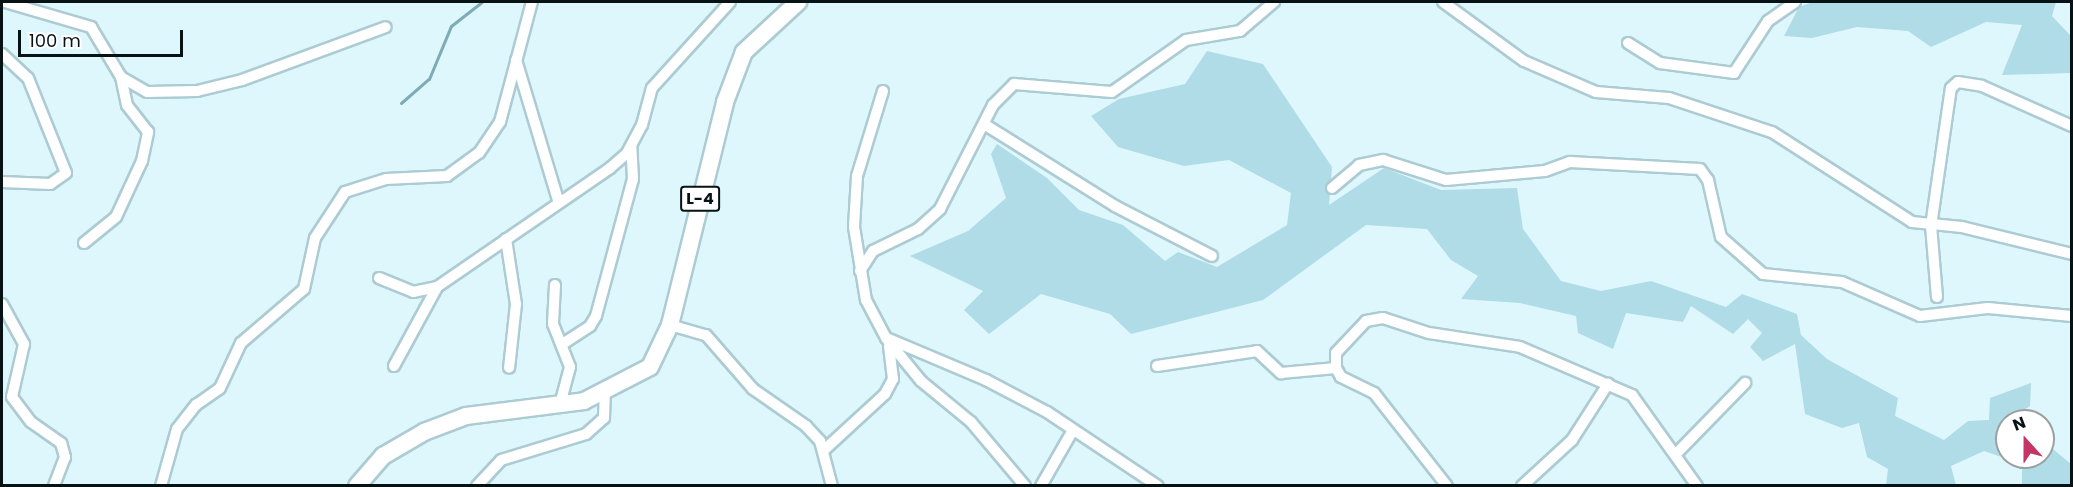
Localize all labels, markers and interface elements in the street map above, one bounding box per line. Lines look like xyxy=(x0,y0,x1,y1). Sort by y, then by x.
scale bar xyxy=(21,18,186,56)
text: 100 m xyxy=(29,28,81,53)
road number: L-4 xyxy=(679,186,721,212)
north arrow xyxy=(1995,409,2055,469)
text: N xyxy=(2009,411,2029,436)

